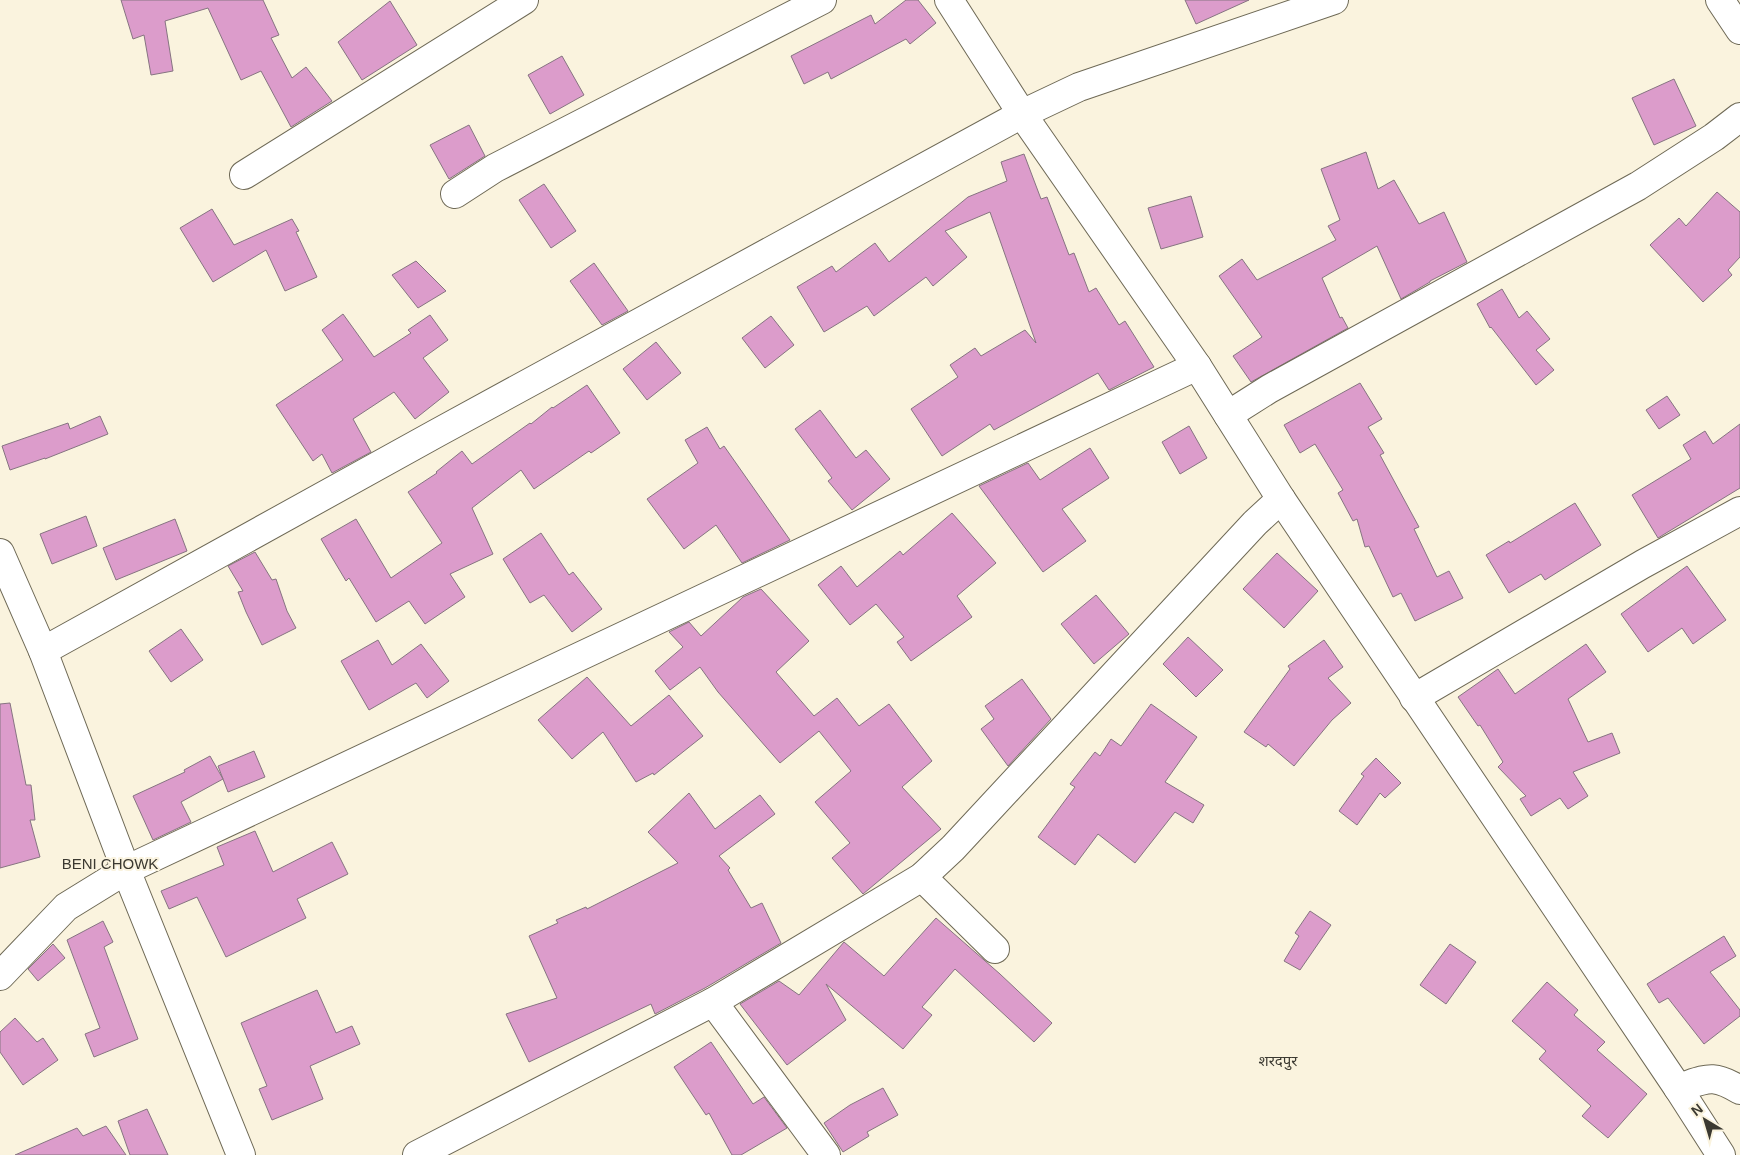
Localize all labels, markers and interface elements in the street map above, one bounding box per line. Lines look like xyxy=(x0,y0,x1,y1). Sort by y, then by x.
district label: BENI CHOWK xyxy=(62,855,158,872)
district label: शरदपुर xyxy=(1259,1052,1298,1071)
north arrow xyxy=(1680,1095,1730,1145)
text: N xyxy=(1688,1100,1706,1119)

